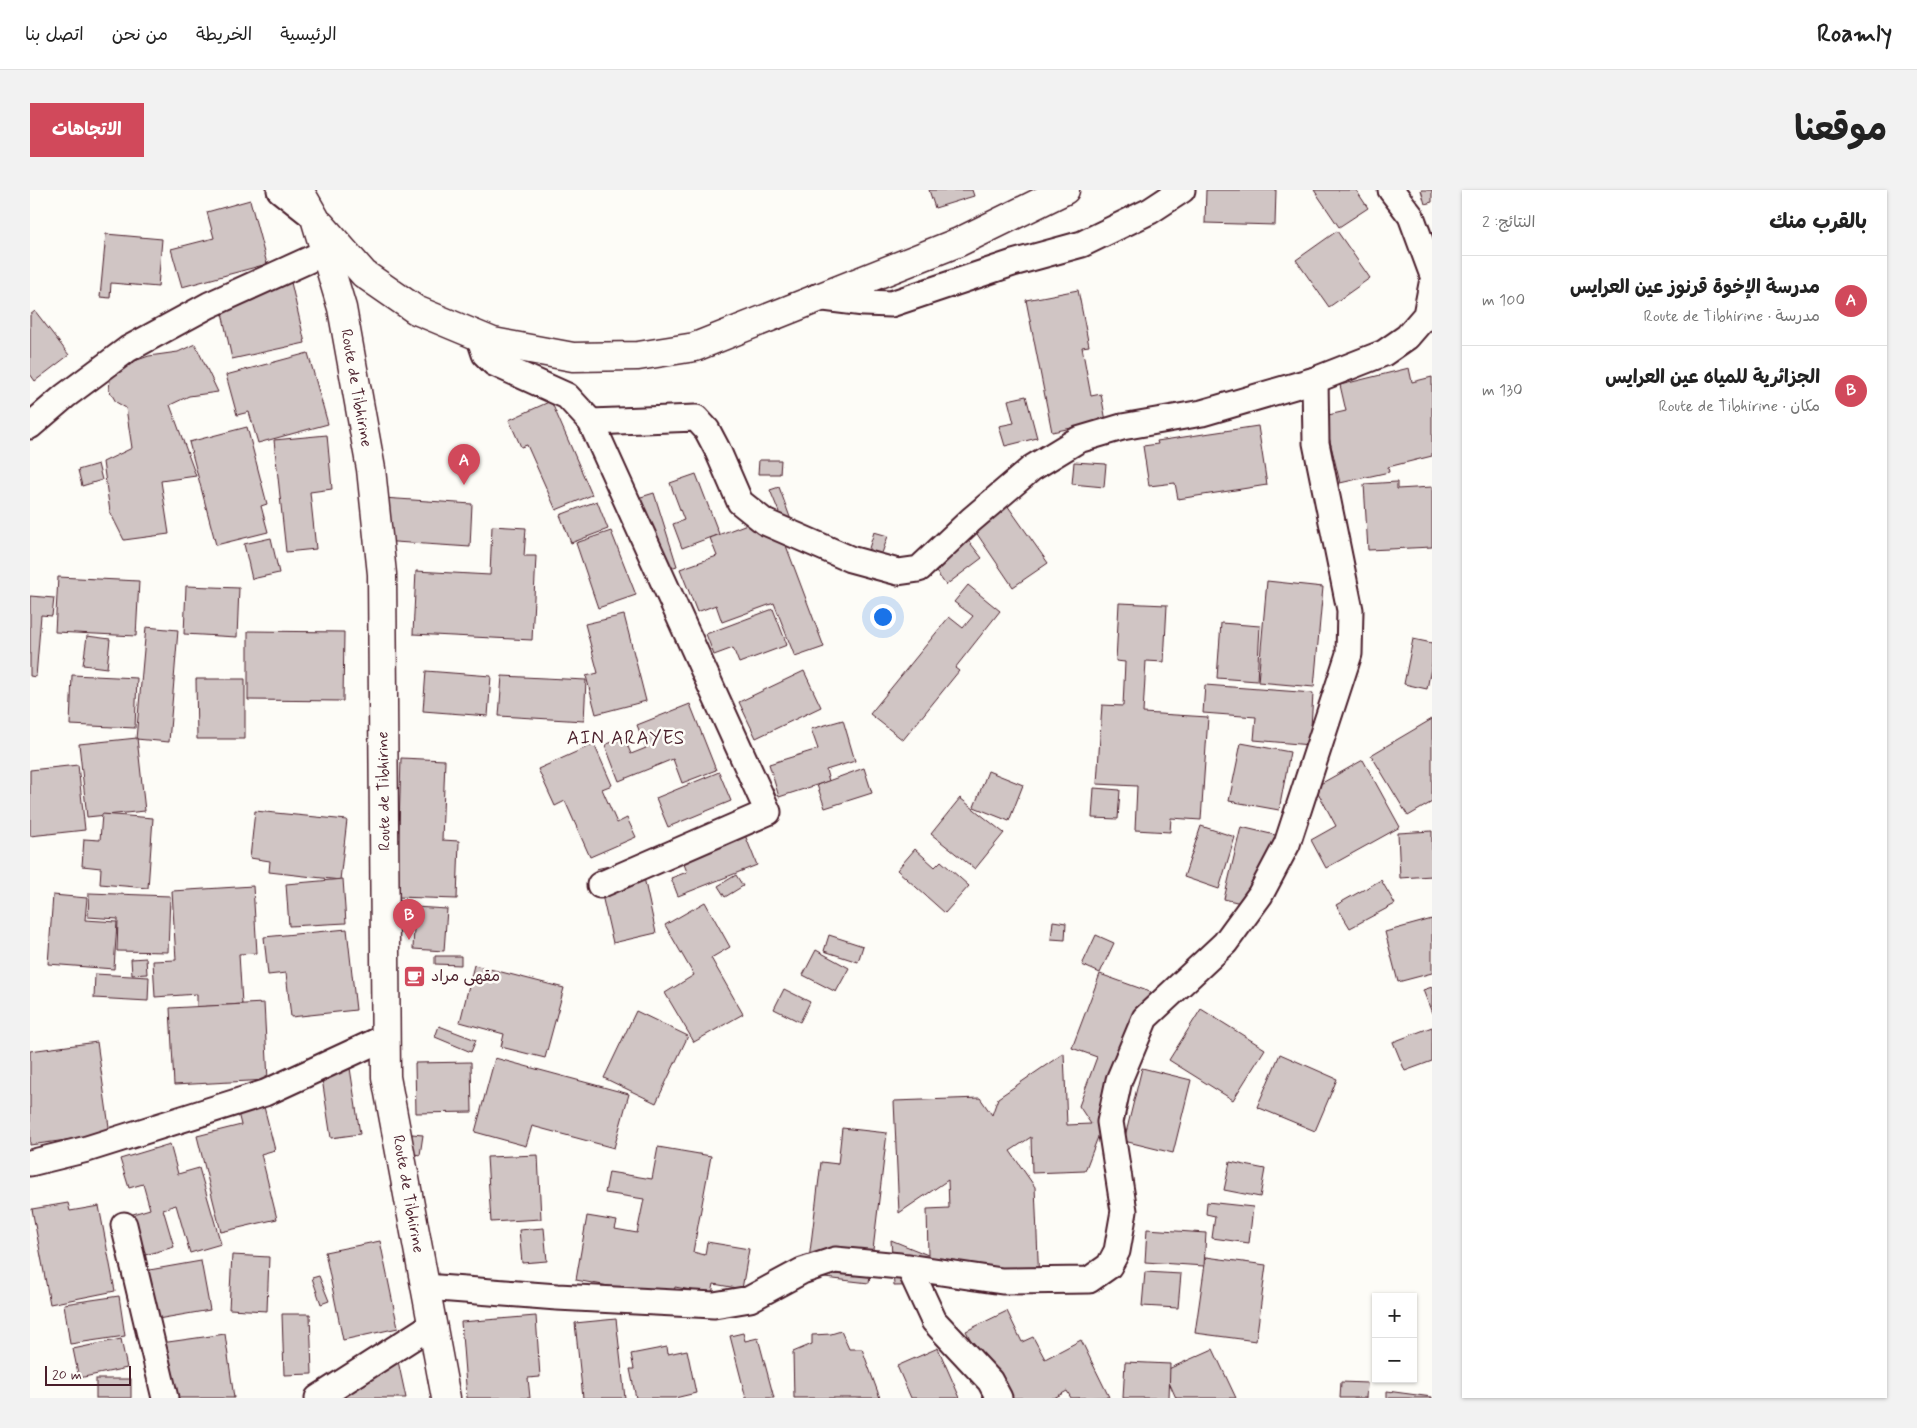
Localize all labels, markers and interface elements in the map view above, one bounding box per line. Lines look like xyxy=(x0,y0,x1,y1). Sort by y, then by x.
text: Roamly xyxy=(1817,19,1892,50)
text: اتصل بنا xyxy=(25,23,84,47)
text: من نحن xyxy=(112,23,168,47)
text: الخريطة xyxy=(196,23,252,47)
text: الرئيسية xyxy=(280,23,337,47)
button: الاتجاهات xyxy=(30,103,144,157)
text: موقعنا xyxy=(1794,107,1887,153)
text: بالقرب منك xyxy=(1769,208,1867,236)
text: النتائج: 2 xyxy=(1482,212,1535,233)
text: مدرسة الإخوة قرنوز عين العرايس xyxy=(1570,275,1820,300)
text: 100 m xyxy=(1482,290,1525,311)
text: A xyxy=(1846,290,1856,311)
text: مدرسة · Route de Tibhirine xyxy=(1644,306,1820,327)
street label: Route de Tibhirine xyxy=(335,327,377,449)
text: الجزائرية للمياه عين العرايس xyxy=(1605,365,1820,390)
text: 130 m xyxy=(1482,380,1523,401)
text: B xyxy=(1846,380,1856,401)
text: مكان · Route de Tibhirine xyxy=(1658,396,1820,417)
pin: A xyxy=(448,444,480,485)
your location xyxy=(870,604,896,630)
district label: AIN ARAYES xyxy=(567,726,685,751)
street label: Route de Tibhirine xyxy=(372,731,396,851)
pin: B xyxy=(393,899,425,940)
cafe icon: مقهى مراد xyxy=(403,964,427,988)
place label: مقهى مراد xyxy=(431,966,500,987)
street label: Route de Tibhirine xyxy=(387,1133,429,1255)
map controls xyxy=(1372,1293,1417,1383)
button: + xyxy=(1372,1293,1417,1338)
button: − xyxy=(1372,1338,1417,1383)
scale bar xyxy=(45,1363,131,1386)
text: 20 m xyxy=(52,1366,82,1384)

